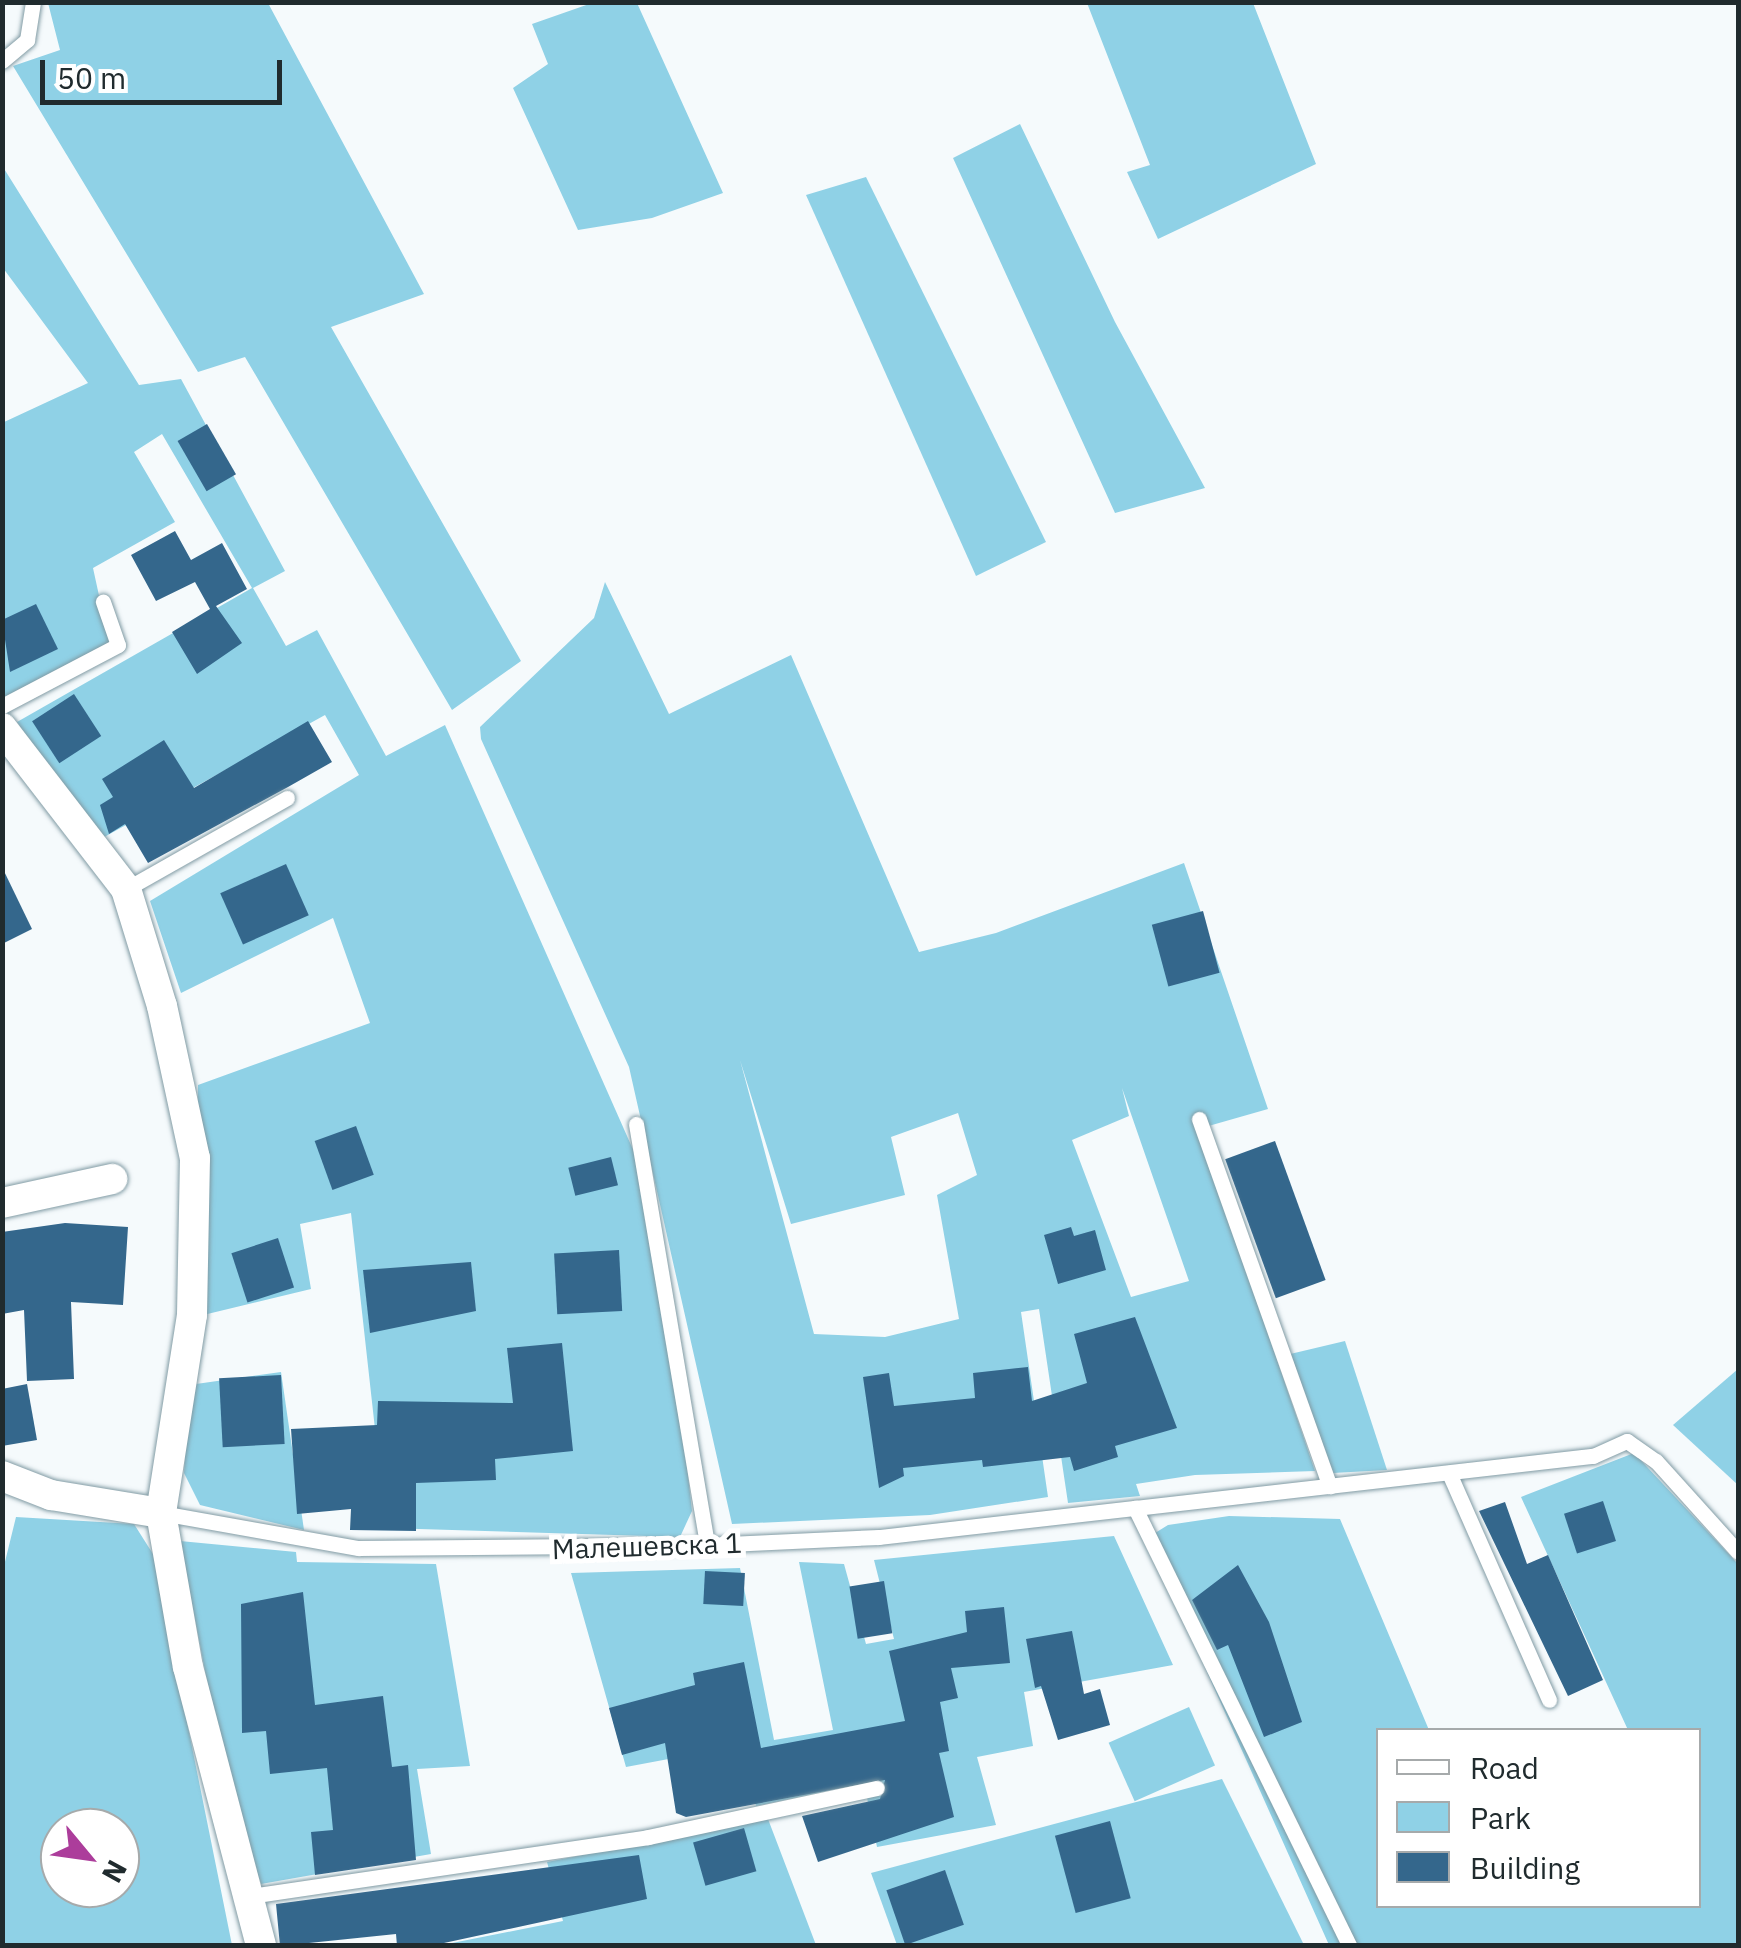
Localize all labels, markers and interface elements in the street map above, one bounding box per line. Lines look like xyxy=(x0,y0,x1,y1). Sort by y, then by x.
scale bar xyxy=(45,40,288,102)
text: 50 m xyxy=(57,58,126,97)
street label: Малешевска 1 xyxy=(551,1526,743,1566)
legend xyxy=(1376,1728,1701,1908)
text: Road xyxy=(1470,1748,1539,1787)
text: Park xyxy=(1470,1798,1531,1837)
north arrow xyxy=(40,1808,140,1908)
text: Building xyxy=(1470,1848,1580,1887)
text: N xyxy=(94,1854,136,1890)

